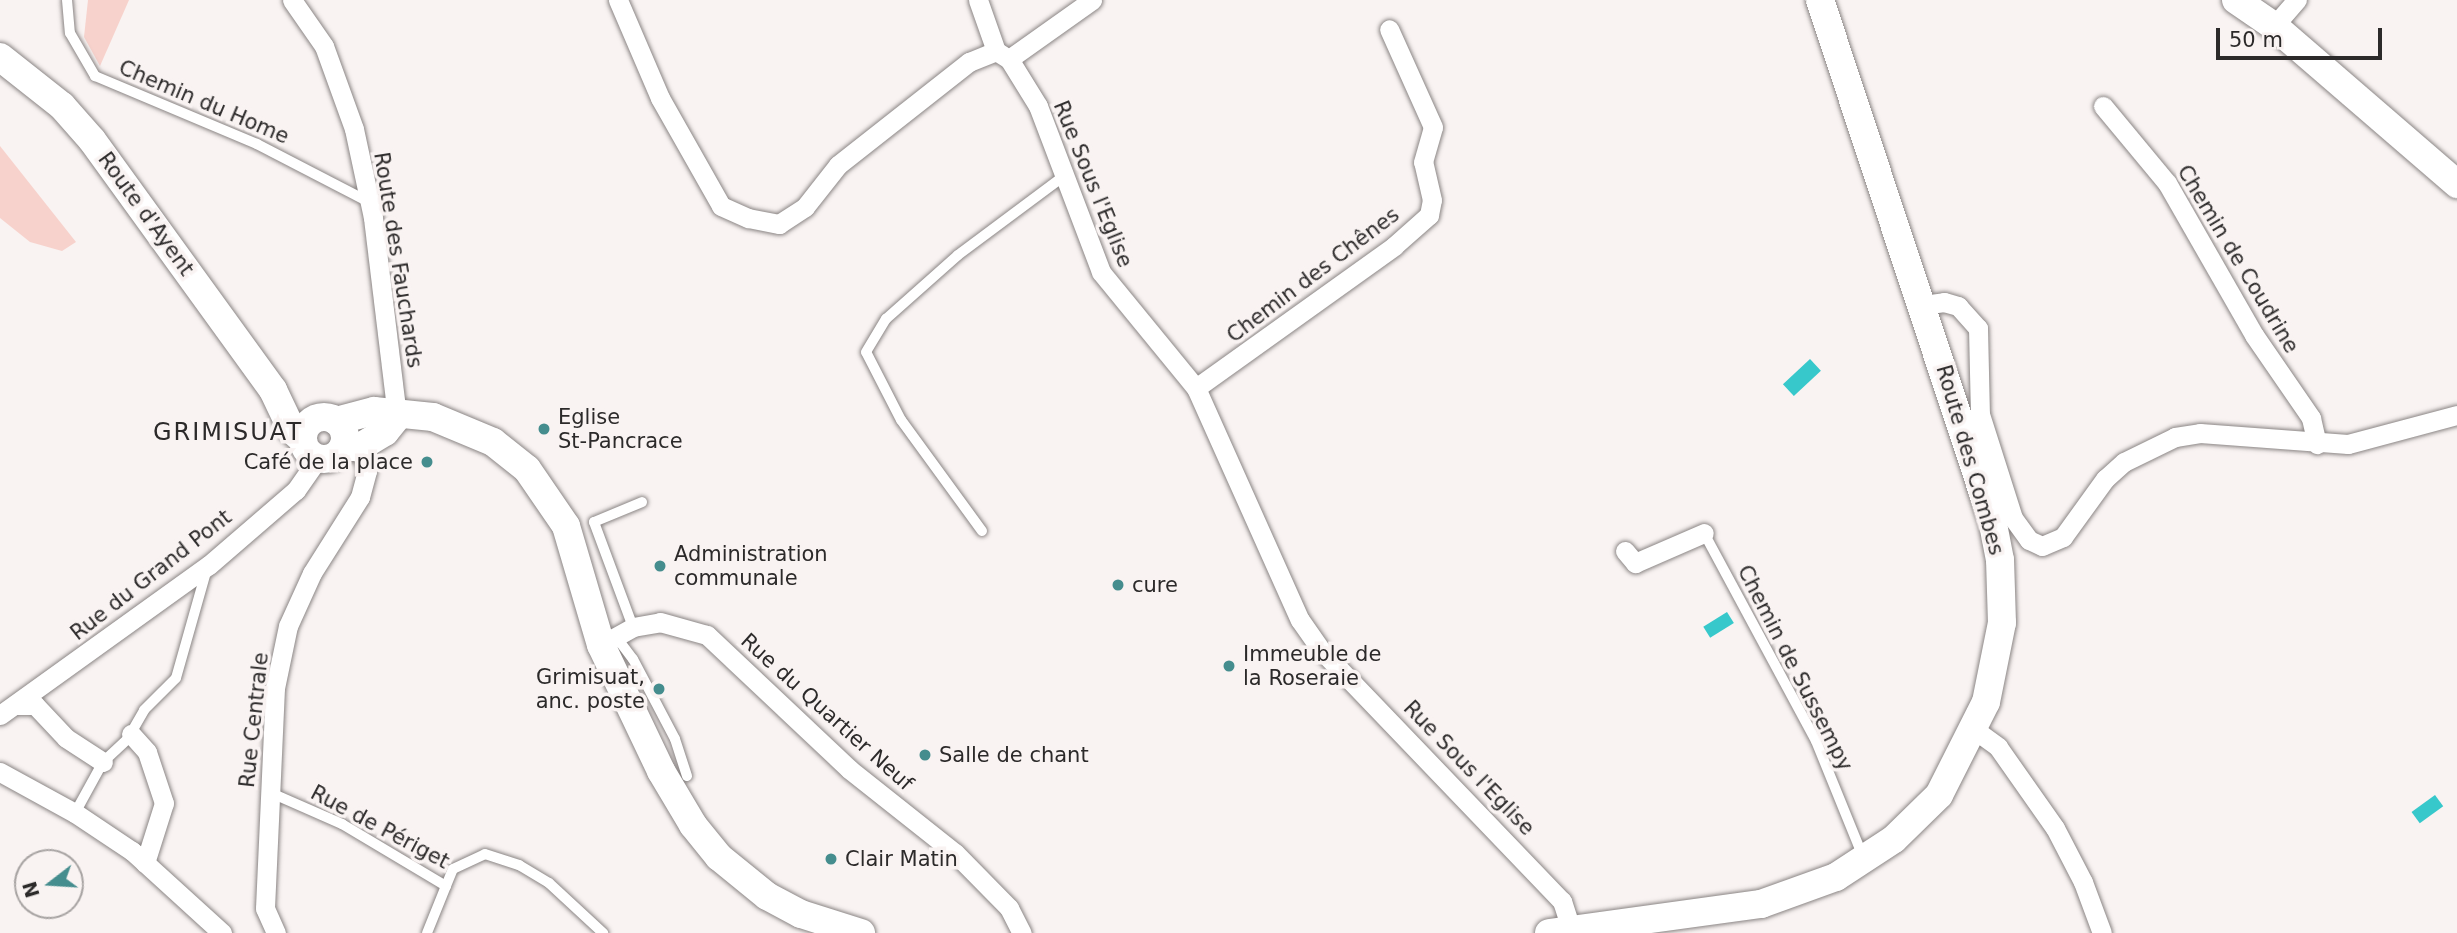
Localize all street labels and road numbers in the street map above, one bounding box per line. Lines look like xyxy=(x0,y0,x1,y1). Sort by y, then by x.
street label: Chemin du Home xyxy=(115,55,293,149)
street label: Rue Sous l'Eglise xyxy=(1048,97,1138,271)
street label: Route d'Ayent xyxy=(93,147,199,281)
street label: Route des Fauchards xyxy=(368,150,428,370)
street label: Chemin de Coudrine xyxy=(2172,160,2304,358)
street label: Chemin des Chênes xyxy=(1222,202,1404,348)
street label: Route des Combes xyxy=(1931,362,2009,558)
street label: Rue du Grand Pont xyxy=(66,504,236,646)
street label: Chemin de Sussempy xyxy=(1732,561,1858,775)
street label: Rue du Quartier Neuf xyxy=(736,628,918,796)
street label: Rue Centrale xyxy=(234,651,274,789)
street label: Rue Sous l'Eglise xyxy=(1398,695,1540,841)
street label: Rue de Périget xyxy=(306,780,454,874)

